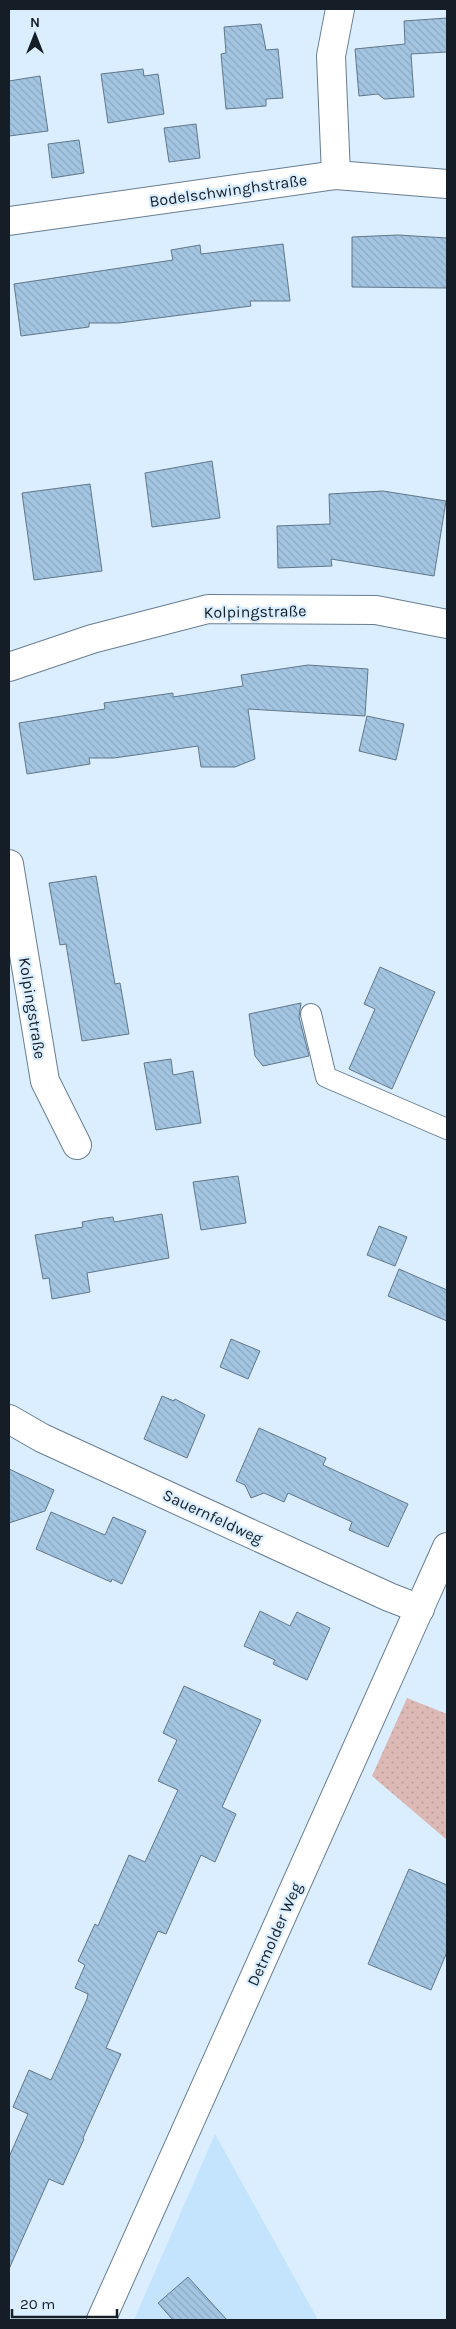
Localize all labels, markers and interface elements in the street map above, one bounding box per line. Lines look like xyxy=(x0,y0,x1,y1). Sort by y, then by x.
north arrow xyxy=(10,10,60,60)
text: N xyxy=(30,14,40,31)
street label: Bodelschwinghstraße xyxy=(148,170,308,211)
street label: Kolpingstraße xyxy=(203,601,307,622)
street label: Kolpingstraße xyxy=(15,956,50,1060)
street label: Sauernfeldweg xyxy=(160,1485,266,1548)
street label: Detmolder Weg xyxy=(243,1879,306,1989)
scale bar xyxy=(12,2286,118,2318)
text: 20 m xyxy=(20,2295,55,2313)

